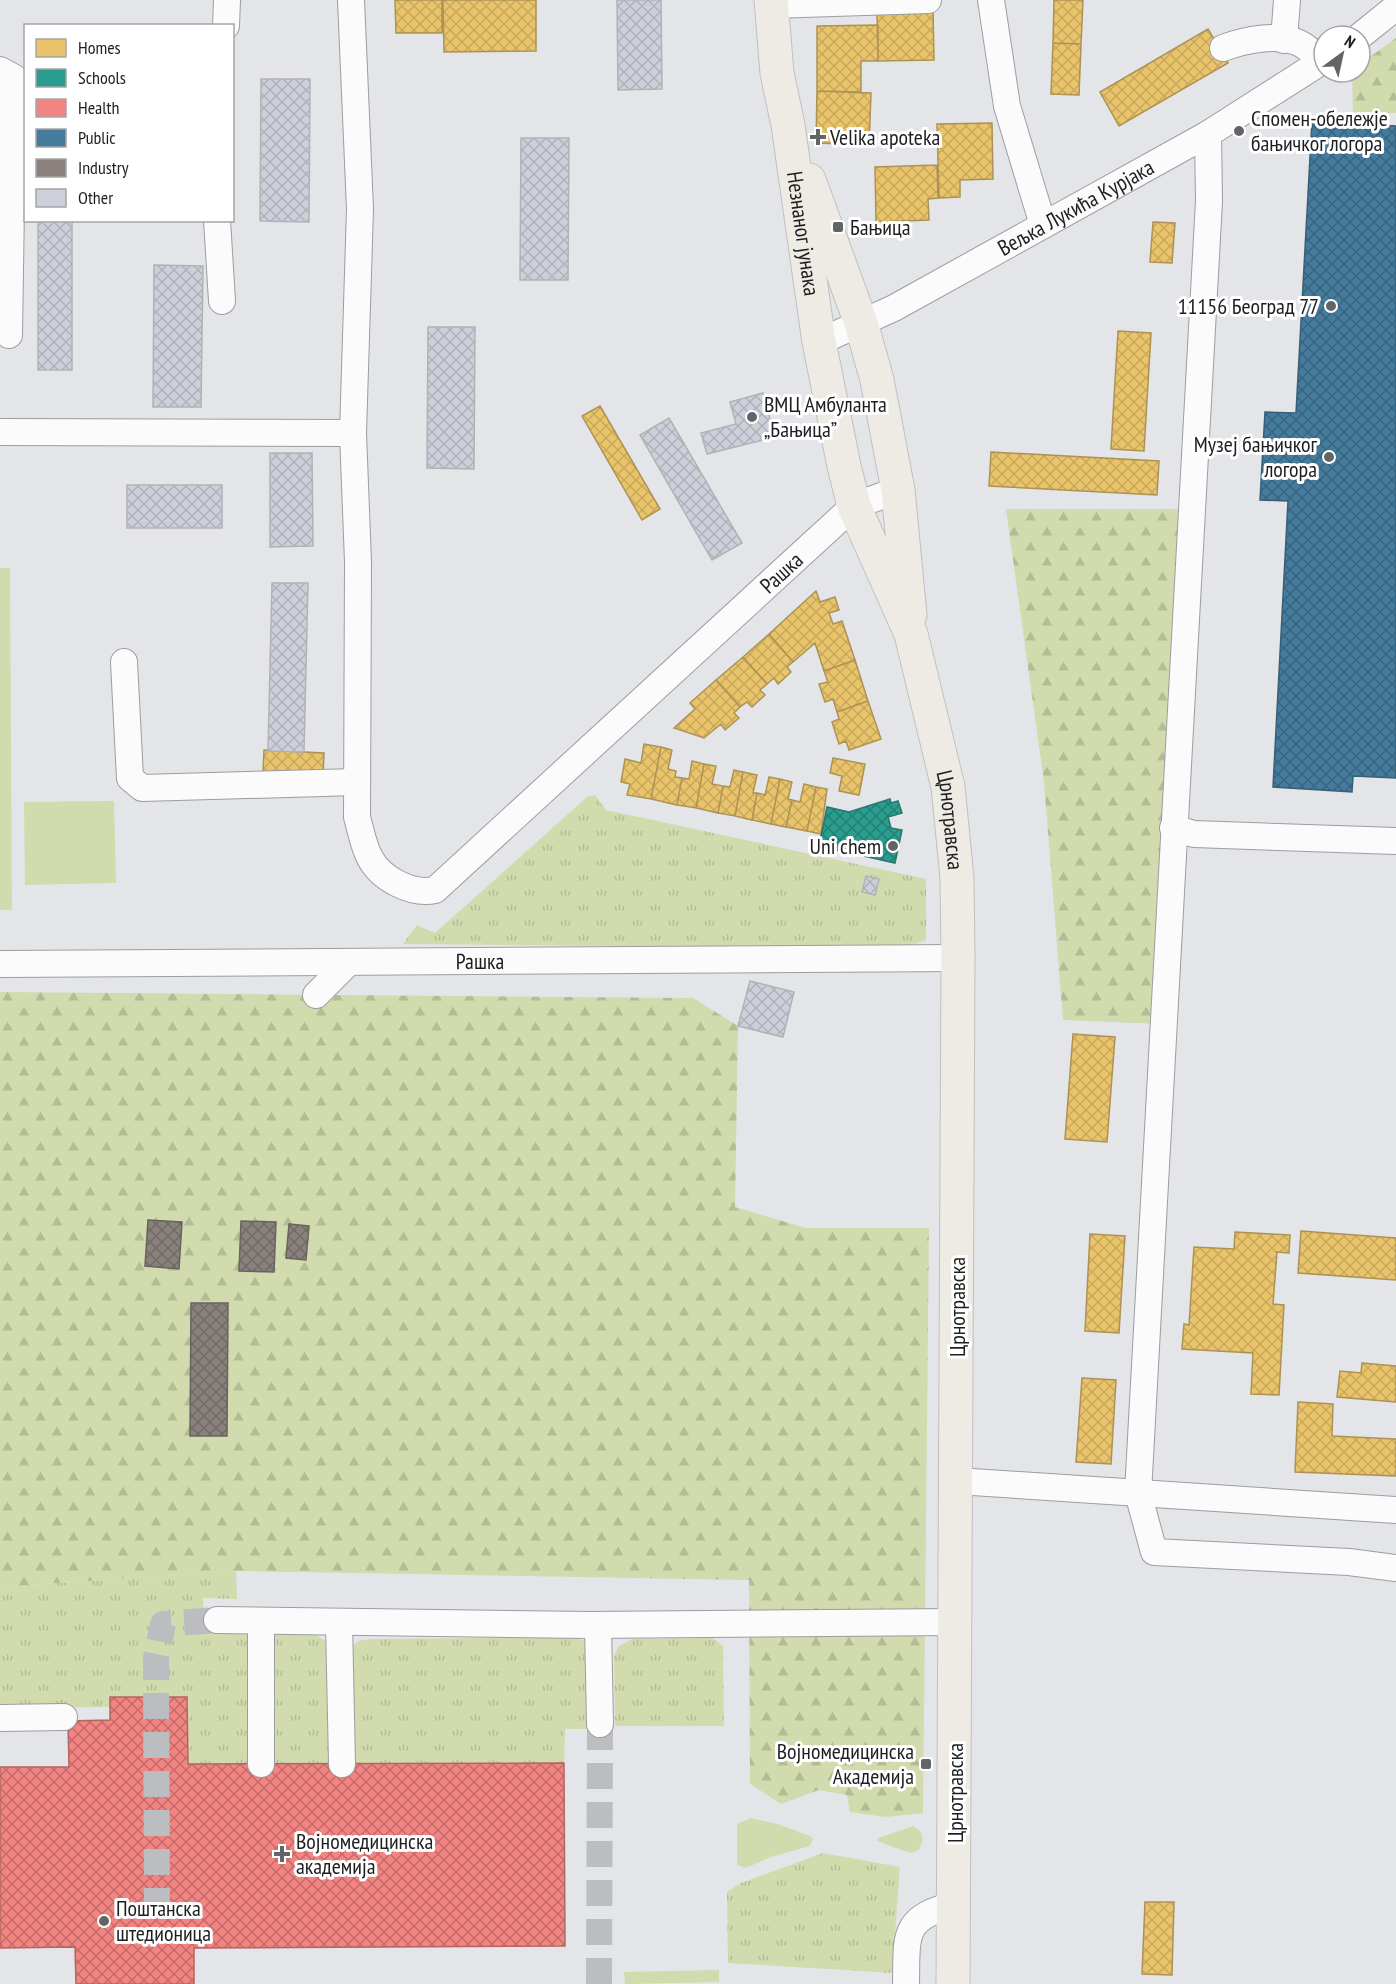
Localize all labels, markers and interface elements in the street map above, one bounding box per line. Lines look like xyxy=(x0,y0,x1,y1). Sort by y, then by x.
legend xyxy=(24,24,234,222)
north arrow xyxy=(1312,24,1372,84)
text: N xyxy=(1341,31,1359,52)
text: Homes xyxy=(78,36,121,59)
text: Schools xyxy=(78,66,126,89)
text: Health xyxy=(78,96,119,119)
place label: Спомен-обележје бањичког логора xyxy=(1251,104,1388,157)
place label: Velika apoteka xyxy=(829,123,940,151)
marker: Спомен-обележје бањичког логора xyxy=(1232,124,1246,138)
text: Public xyxy=(78,126,116,149)
marker: Velika apoteka xyxy=(811,130,825,144)
street label: Вељка Лукића Курјака xyxy=(993,153,1159,262)
text: Industry xyxy=(78,156,129,179)
street label: Незнаног јунака xyxy=(781,169,826,298)
text: Other xyxy=(78,186,113,209)
place label: Бањица xyxy=(850,213,910,241)
marker: Бањица xyxy=(831,220,845,234)
place label: 11156 Београд 77 xyxy=(1178,292,1319,320)
marker: 11156 Београд 77 xyxy=(1324,299,1338,313)
place label: ВМЦ Амбуланта „Бањица” xyxy=(764,390,887,443)
marker: ВМЦ Амбуланта „Бањица” xyxy=(745,410,759,424)
place label: Музеј бањичког логора xyxy=(1194,430,1317,483)
marker: Музеј бањичког логора xyxy=(1322,450,1336,464)
street label: Рашка xyxy=(754,546,809,599)
street label: Црнотравска xyxy=(930,767,970,871)
place label: Uni chem xyxy=(810,832,881,860)
marker: Uni chem xyxy=(886,839,900,853)
street label: Рашка xyxy=(456,947,504,975)
street label: Црнотравска xyxy=(943,1257,971,1357)
place label: Војномедицинска Академија xyxy=(777,1737,914,1790)
street label: Црнотравска xyxy=(941,1743,969,1843)
marker: Војномедицинска Академија xyxy=(919,1757,933,1771)
place label: Војномедицинска академија xyxy=(296,1827,433,1880)
marker: Војномедицинска академија xyxy=(273,1845,291,1863)
place label: Поштанска штедионица xyxy=(116,1894,211,1947)
marker: Поштанска штедионица xyxy=(97,1914,111,1928)

